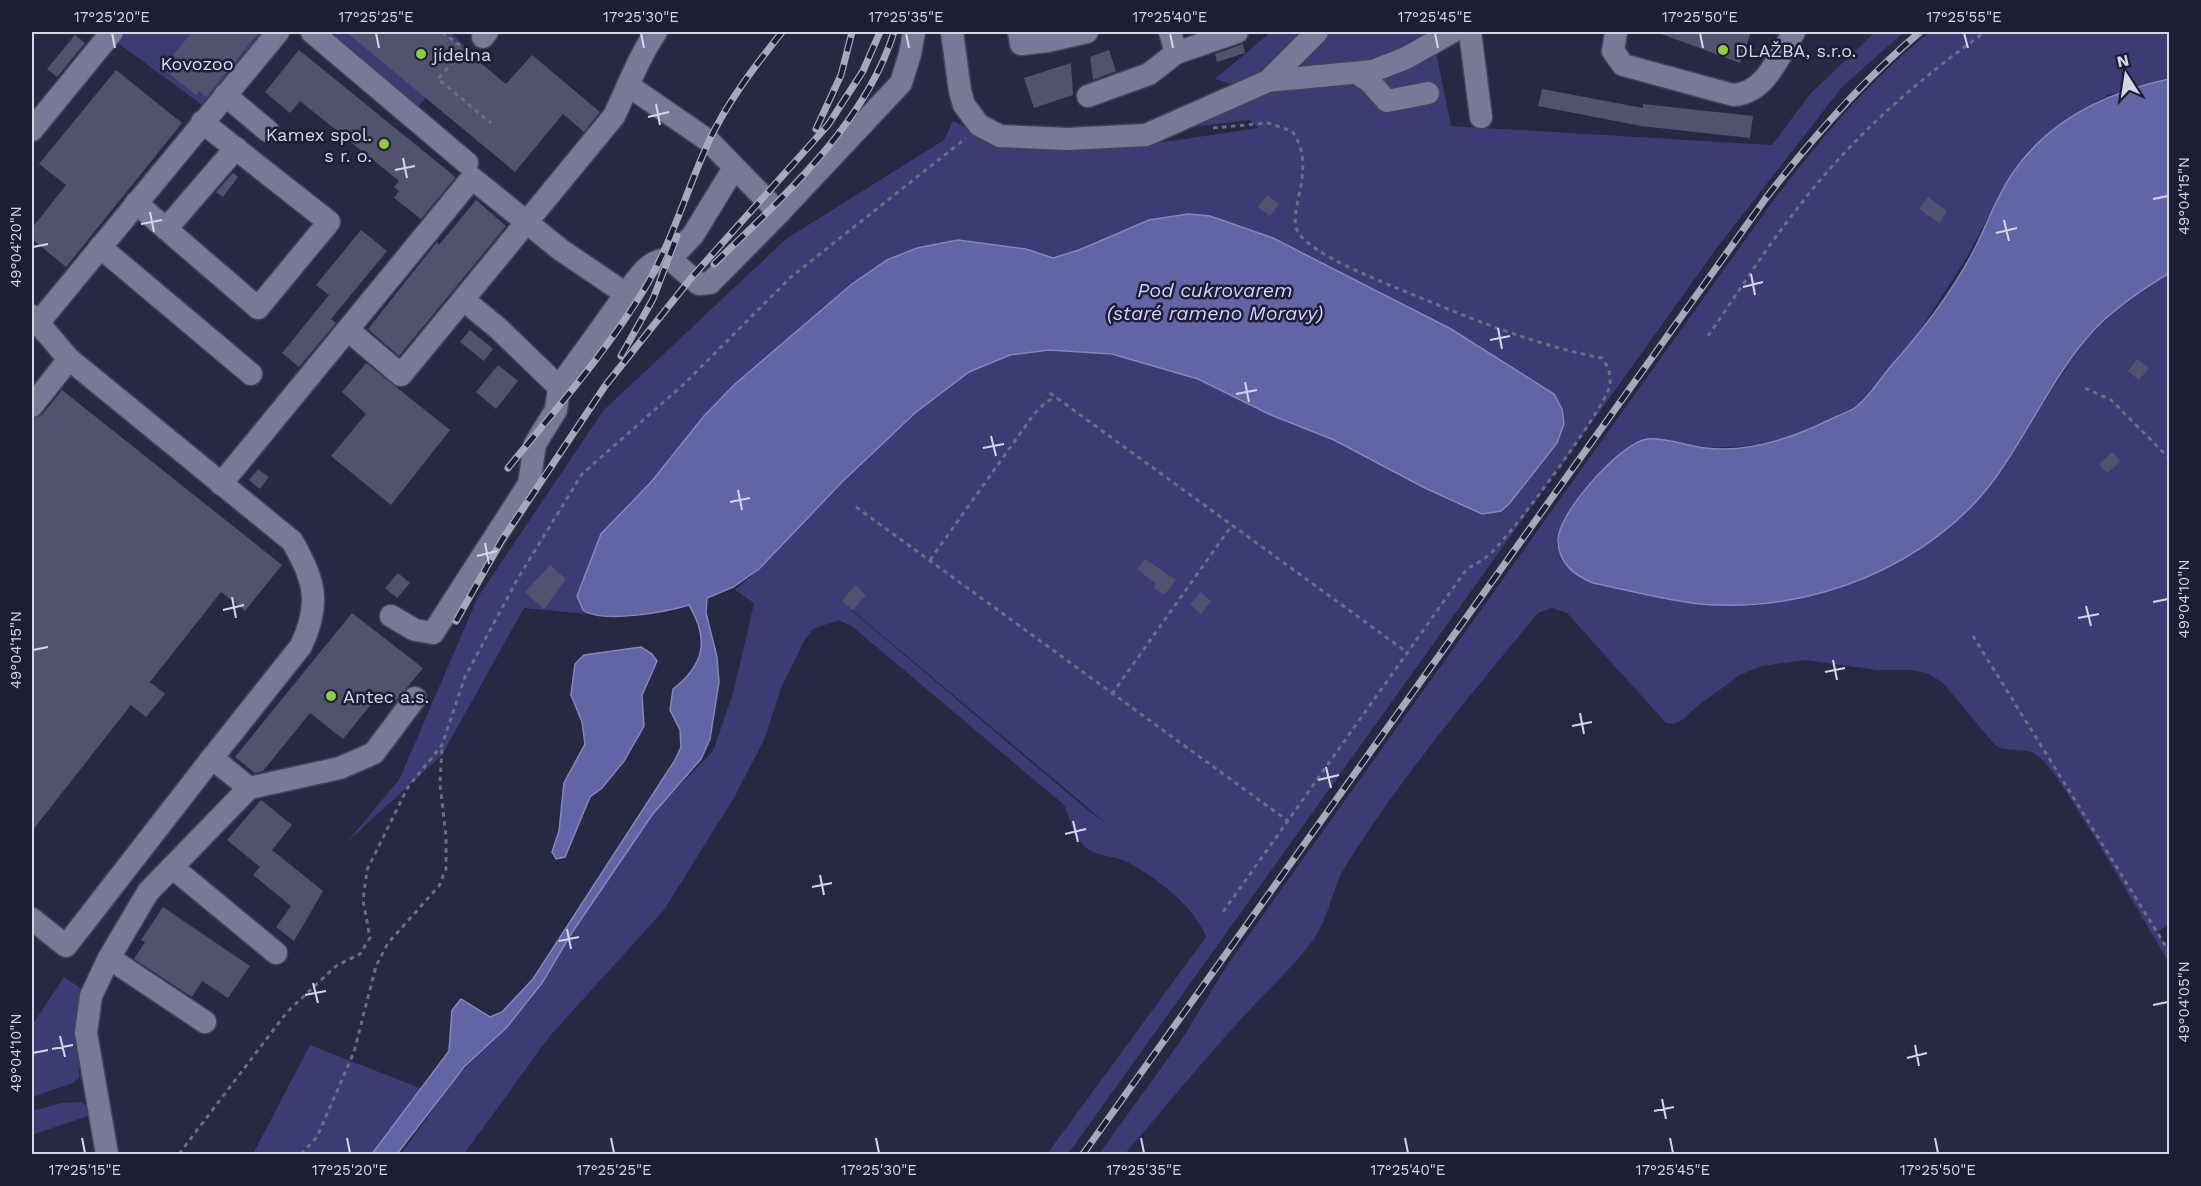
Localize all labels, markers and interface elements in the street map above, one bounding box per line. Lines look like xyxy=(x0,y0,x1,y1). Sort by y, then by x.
text: 17°25'20"E xyxy=(74,8,150,26)
text: 17°25'25"E xyxy=(338,8,414,26)
text: 17°25'30"E xyxy=(603,8,679,26)
text: 17°25'35"E xyxy=(868,8,944,26)
text: 17°25'40"E xyxy=(1133,8,1207,26)
text: 17°25'45"E xyxy=(1398,8,1472,26)
text: 17°25'50"E xyxy=(1662,8,1738,26)
text: 17°25'55"E xyxy=(1926,8,2002,26)
place label: DLAŽBA, s.r.o. xyxy=(1735,40,1856,61)
marker: DLAŽBA, s.r.o. xyxy=(1716,43,1730,57)
place label: jídelna xyxy=(431,44,491,65)
north arrow xyxy=(2096,45,2156,105)
marker: jídelna xyxy=(414,47,428,61)
text: N xyxy=(2115,50,2131,71)
park label: Kovozoo xyxy=(161,53,233,74)
place label: Kamex spol. s r. o. xyxy=(266,124,372,166)
marker: Kamex spol. s r. o. xyxy=(377,137,391,151)
text: 49°04'15"N xyxy=(2175,157,2193,235)
text: 49°04'20"N xyxy=(7,206,25,288)
water label: Pod cukrovarem (staré rameno Moravy) xyxy=(1107,278,1323,325)
text: 49°04'10"N xyxy=(2175,560,2193,638)
text: 49°04'15"N xyxy=(7,611,25,689)
place label: Antec a.s. xyxy=(343,686,429,707)
marker: Antec a.s. xyxy=(324,689,338,703)
text: 49°04'05"N xyxy=(2175,961,2193,1043)
text: 49°04'10"N xyxy=(7,1014,25,1092)
text: 17°25'15"E xyxy=(49,1161,121,1179)
text: 17°25'20"E xyxy=(312,1161,388,1179)
text: 17°25'25"E xyxy=(576,1161,652,1179)
text: 17°25'30"E xyxy=(841,1161,917,1179)
text: 17°25'35"E xyxy=(1106,1161,1182,1179)
text: 17°25'40"E xyxy=(1371,1161,1445,1179)
text: 17°25'45"E xyxy=(1636,1161,1710,1179)
text: 17°25'50"E xyxy=(1900,1161,1976,1179)

